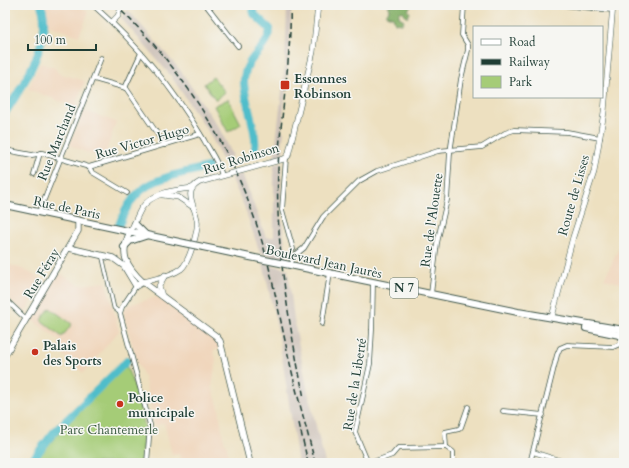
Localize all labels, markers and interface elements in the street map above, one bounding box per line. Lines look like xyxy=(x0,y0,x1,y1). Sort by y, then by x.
scale bar xyxy=(28,26,96,52)
legend xyxy=(473,26,603,98)
text: 100 m xyxy=(34,32,67,48)
text: Road xyxy=(509,34,536,50)
text: Railway xyxy=(509,54,551,70)
place label: Essonnes Robinson xyxy=(294,70,352,103)
text: Park xyxy=(509,74,533,90)
marker: Essonnes Robinson xyxy=(279,79,291,91)
street label: Rue Marchand xyxy=(33,101,80,183)
street label: Rue Victor Hugo xyxy=(93,120,191,164)
street label: Rue Robinson xyxy=(201,139,282,179)
street label: Route de Lisses xyxy=(554,153,594,238)
street label: Rue de l'Alouette xyxy=(416,172,448,268)
street label: Rue de Paris xyxy=(32,192,102,224)
street label: Boulevard Jean Jaurès xyxy=(264,241,384,283)
street label: Rue Féray xyxy=(20,245,64,302)
road number: N 7 xyxy=(390,278,418,298)
place label: Palais des Sports xyxy=(43,337,102,370)
street label: Rue de la Liberté xyxy=(339,337,371,432)
marker: Palais des Sports xyxy=(30,347,40,357)
place label: Police municipale xyxy=(128,389,195,422)
marker: Police municipale xyxy=(115,399,125,409)
park label: Parc Chantemerle xyxy=(60,421,158,439)

